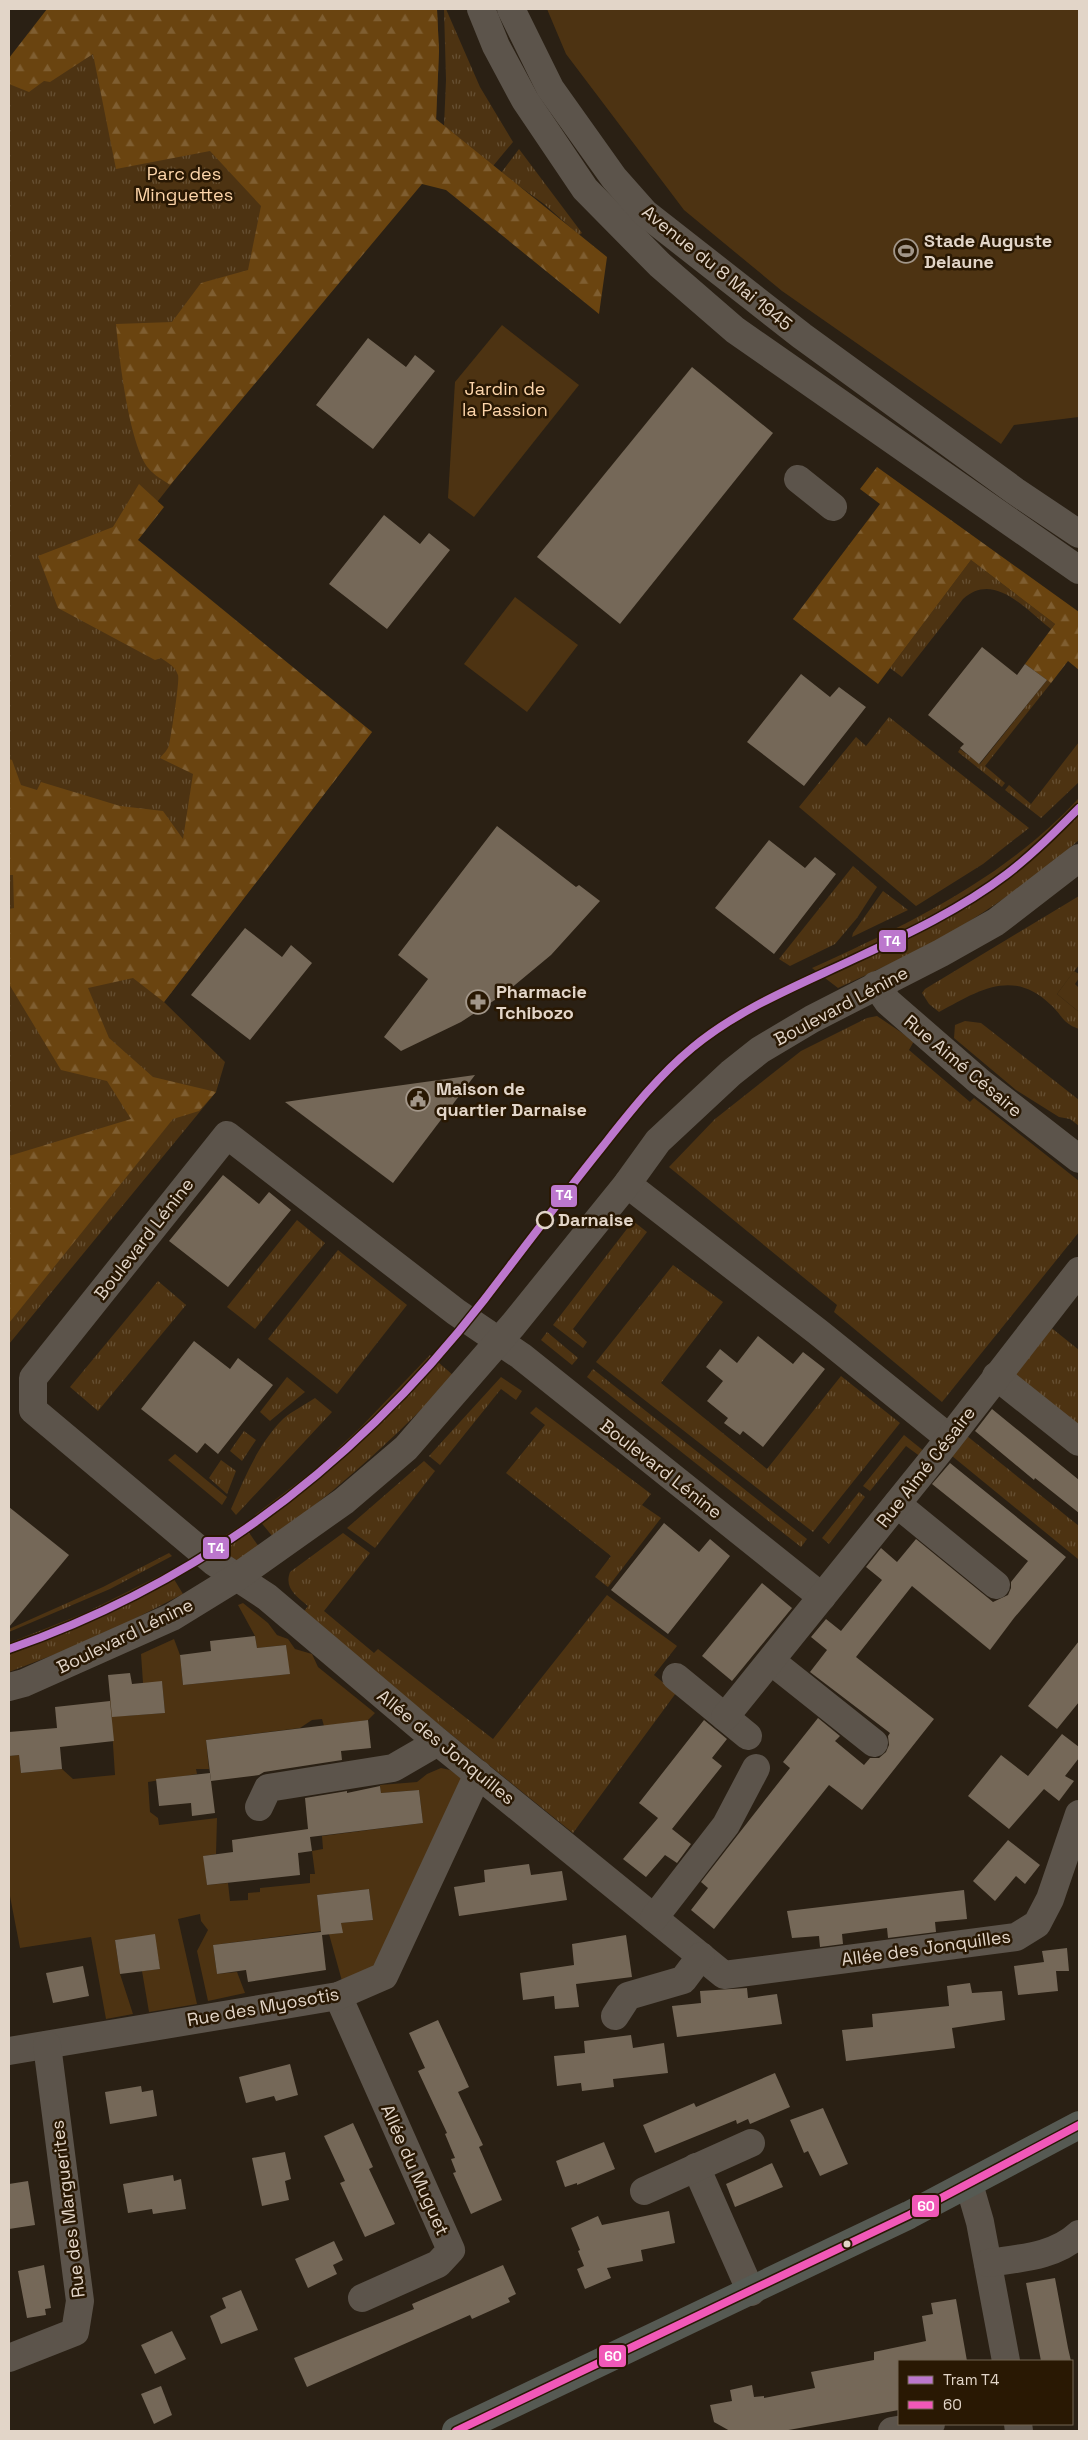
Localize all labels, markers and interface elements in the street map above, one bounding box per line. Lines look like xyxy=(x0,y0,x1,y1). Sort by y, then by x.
park label: Parc des Minguettes xyxy=(135,162,233,206)
street label: Avenue du 8 Mai 1945 xyxy=(637,200,797,335)
place label: Stade Auguste Delaune xyxy=(924,229,1052,273)
sports icon: Stade Auguste Delaune xyxy=(893,238,919,264)
park label: Jardin de la Passion xyxy=(462,377,548,421)
line badge: T4 xyxy=(878,929,907,953)
text: T4 xyxy=(883,932,901,950)
street label: Boulevard Lénine xyxy=(770,960,912,1051)
place label: Pharmacie Tchibozo xyxy=(496,980,587,1024)
pharmacy icon: Pharmacie Tchibozo xyxy=(465,989,491,1015)
street label: Rue Aimé Césaire xyxy=(899,1009,1027,1122)
place label: Maison de quartier Darnaise xyxy=(436,1077,587,1121)
public building icon: Maison de quartier Darnaise xyxy=(405,1086,431,1112)
street label: Boulevard Lénine xyxy=(89,1173,198,1304)
line badge: T4 xyxy=(550,1184,578,1208)
text: T4 xyxy=(555,1186,573,1204)
place label: Darnaise xyxy=(558,1208,634,1231)
marker: Darnaise xyxy=(536,1211,554,1229)
street label: Rue Aimé Césaire xyxy=(871,1402,980,1532)
street label: Boulevard Lénine xyxy=(596,1414,727,1523)
line badge: T4 xyxy=(202,1536,230,1560)
text: T4 xyxy=(207,1539,225,1557)
street label: Boulevard Lénine xyxy=(53,1593,197,1678)
street label: Allée des Jonquilles xyxy=(373,1684,520,1809)
street label: Allée des Jonquilles xyxy=(840,1924,1012,1971)
street label: Rue des Myosotis xyxy=(185,1982,341,2031)
street label: Allée du Muguet xyxy=(376,2101,455,2239)
street label: Rue des Marguerites xyxy=(45,2119,90,2299)
line badge: 60 xyxy=(911,2194,940,2218)
text: 60 xyxy=(917,2197,935,2215)
unlabelled marker xyxy=(842,2239,852,2249)
line badge: 60 xyxy=(598,2344,627,2368)
text: 60 xyxy=(604,2347,622,2365)
legend xyxy=(898,2360,1073,2425)
text: Tram T4 xyxy=(943,2370,999,2389)
text: 60 xyxy=(943,2395,962,2414)

